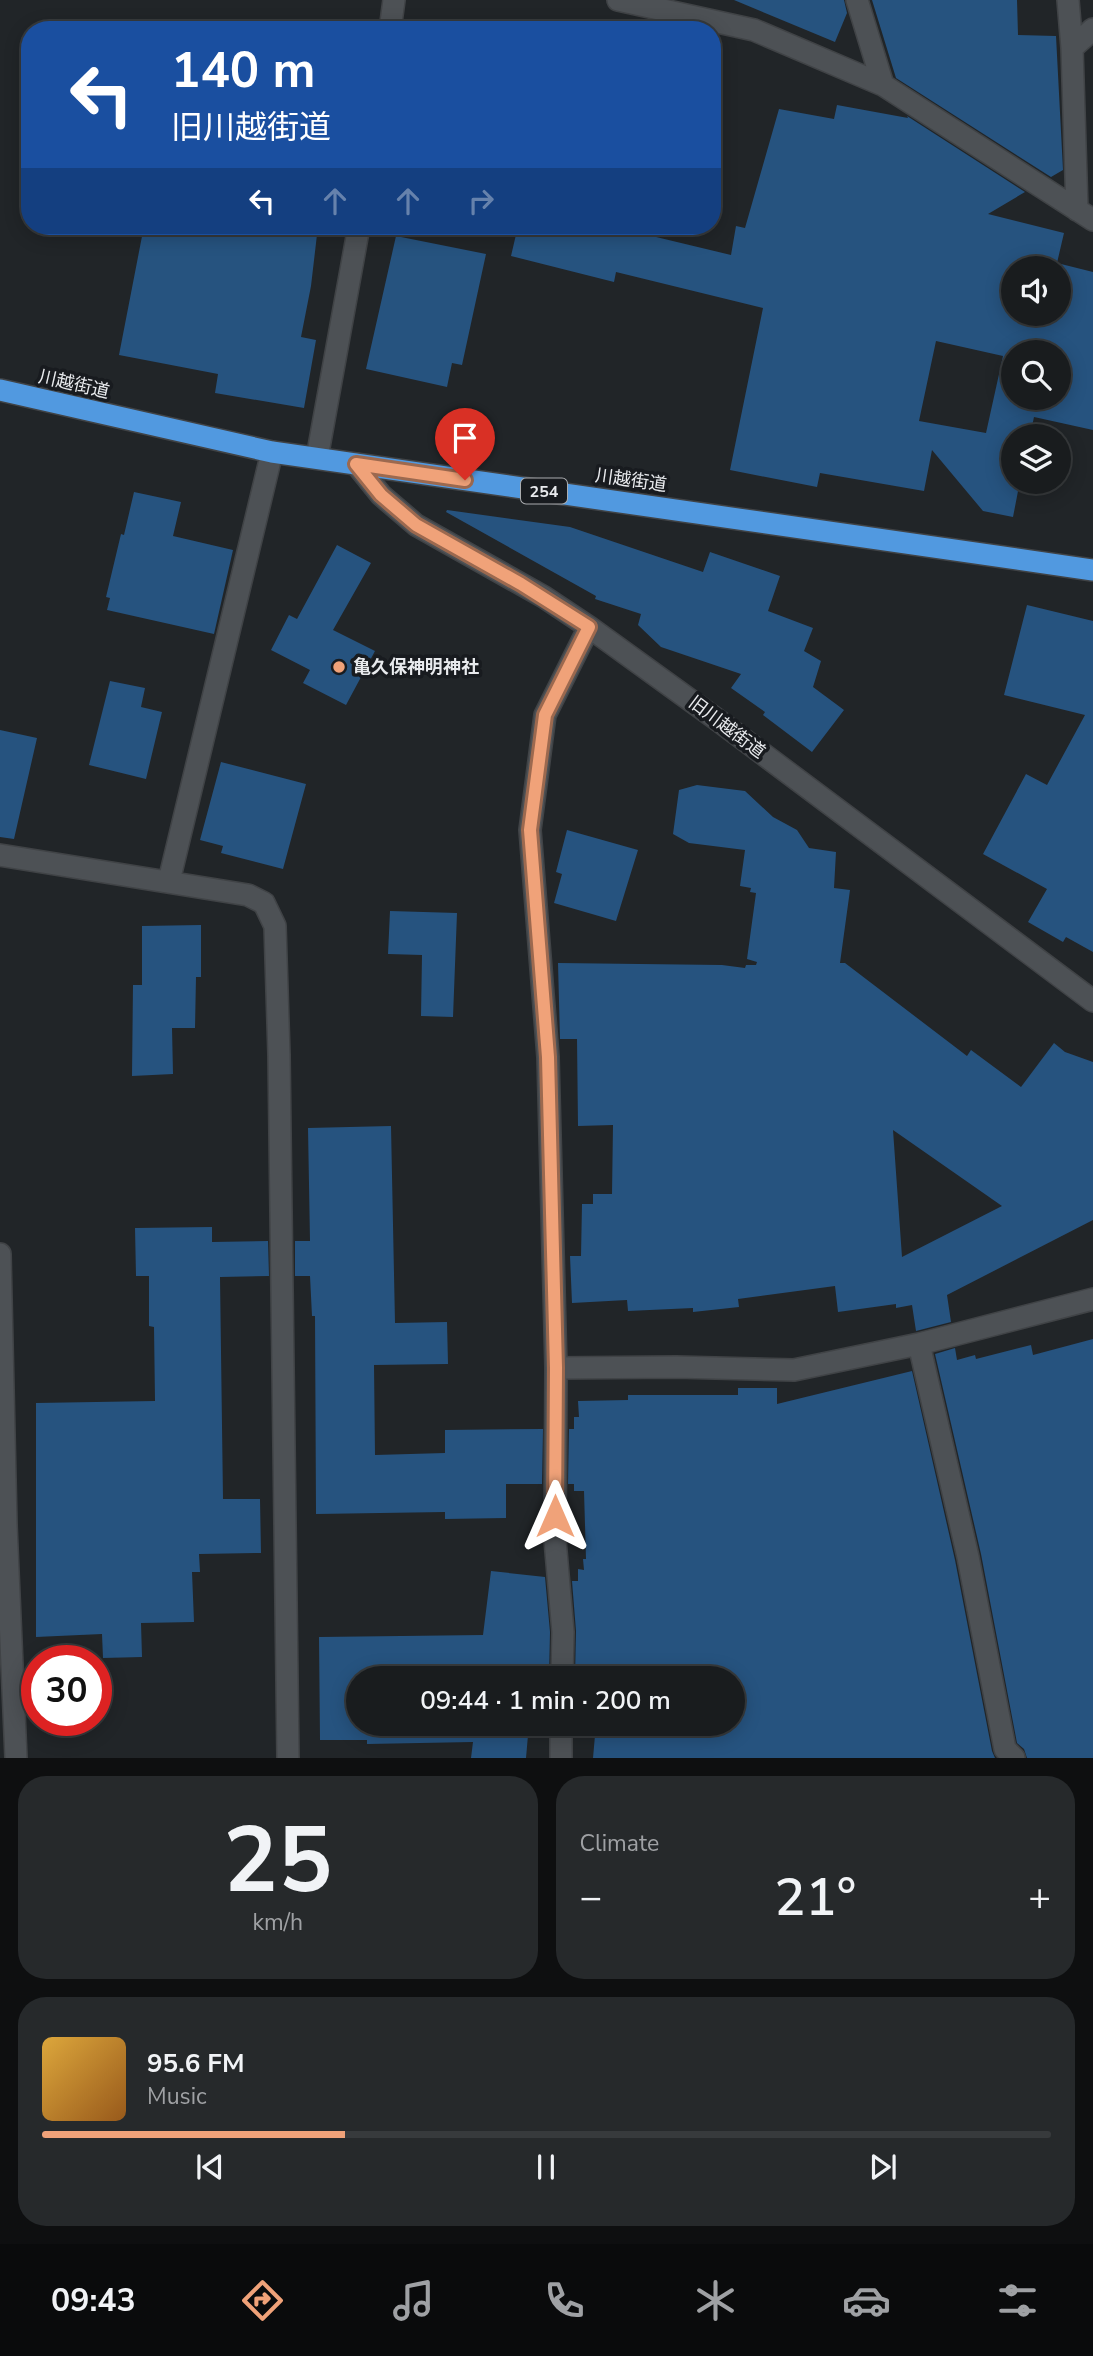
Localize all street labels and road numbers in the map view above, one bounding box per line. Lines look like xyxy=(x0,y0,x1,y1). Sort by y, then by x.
street label: 川越街道 xyxy=(36,364,112,404)
street label: 川越街道 xyxy=(594,463,668,497)
road number: 254 xyxy=(521,478,567,504)
street label: 旧川越街道 xyxy=(684,690,770,764)

